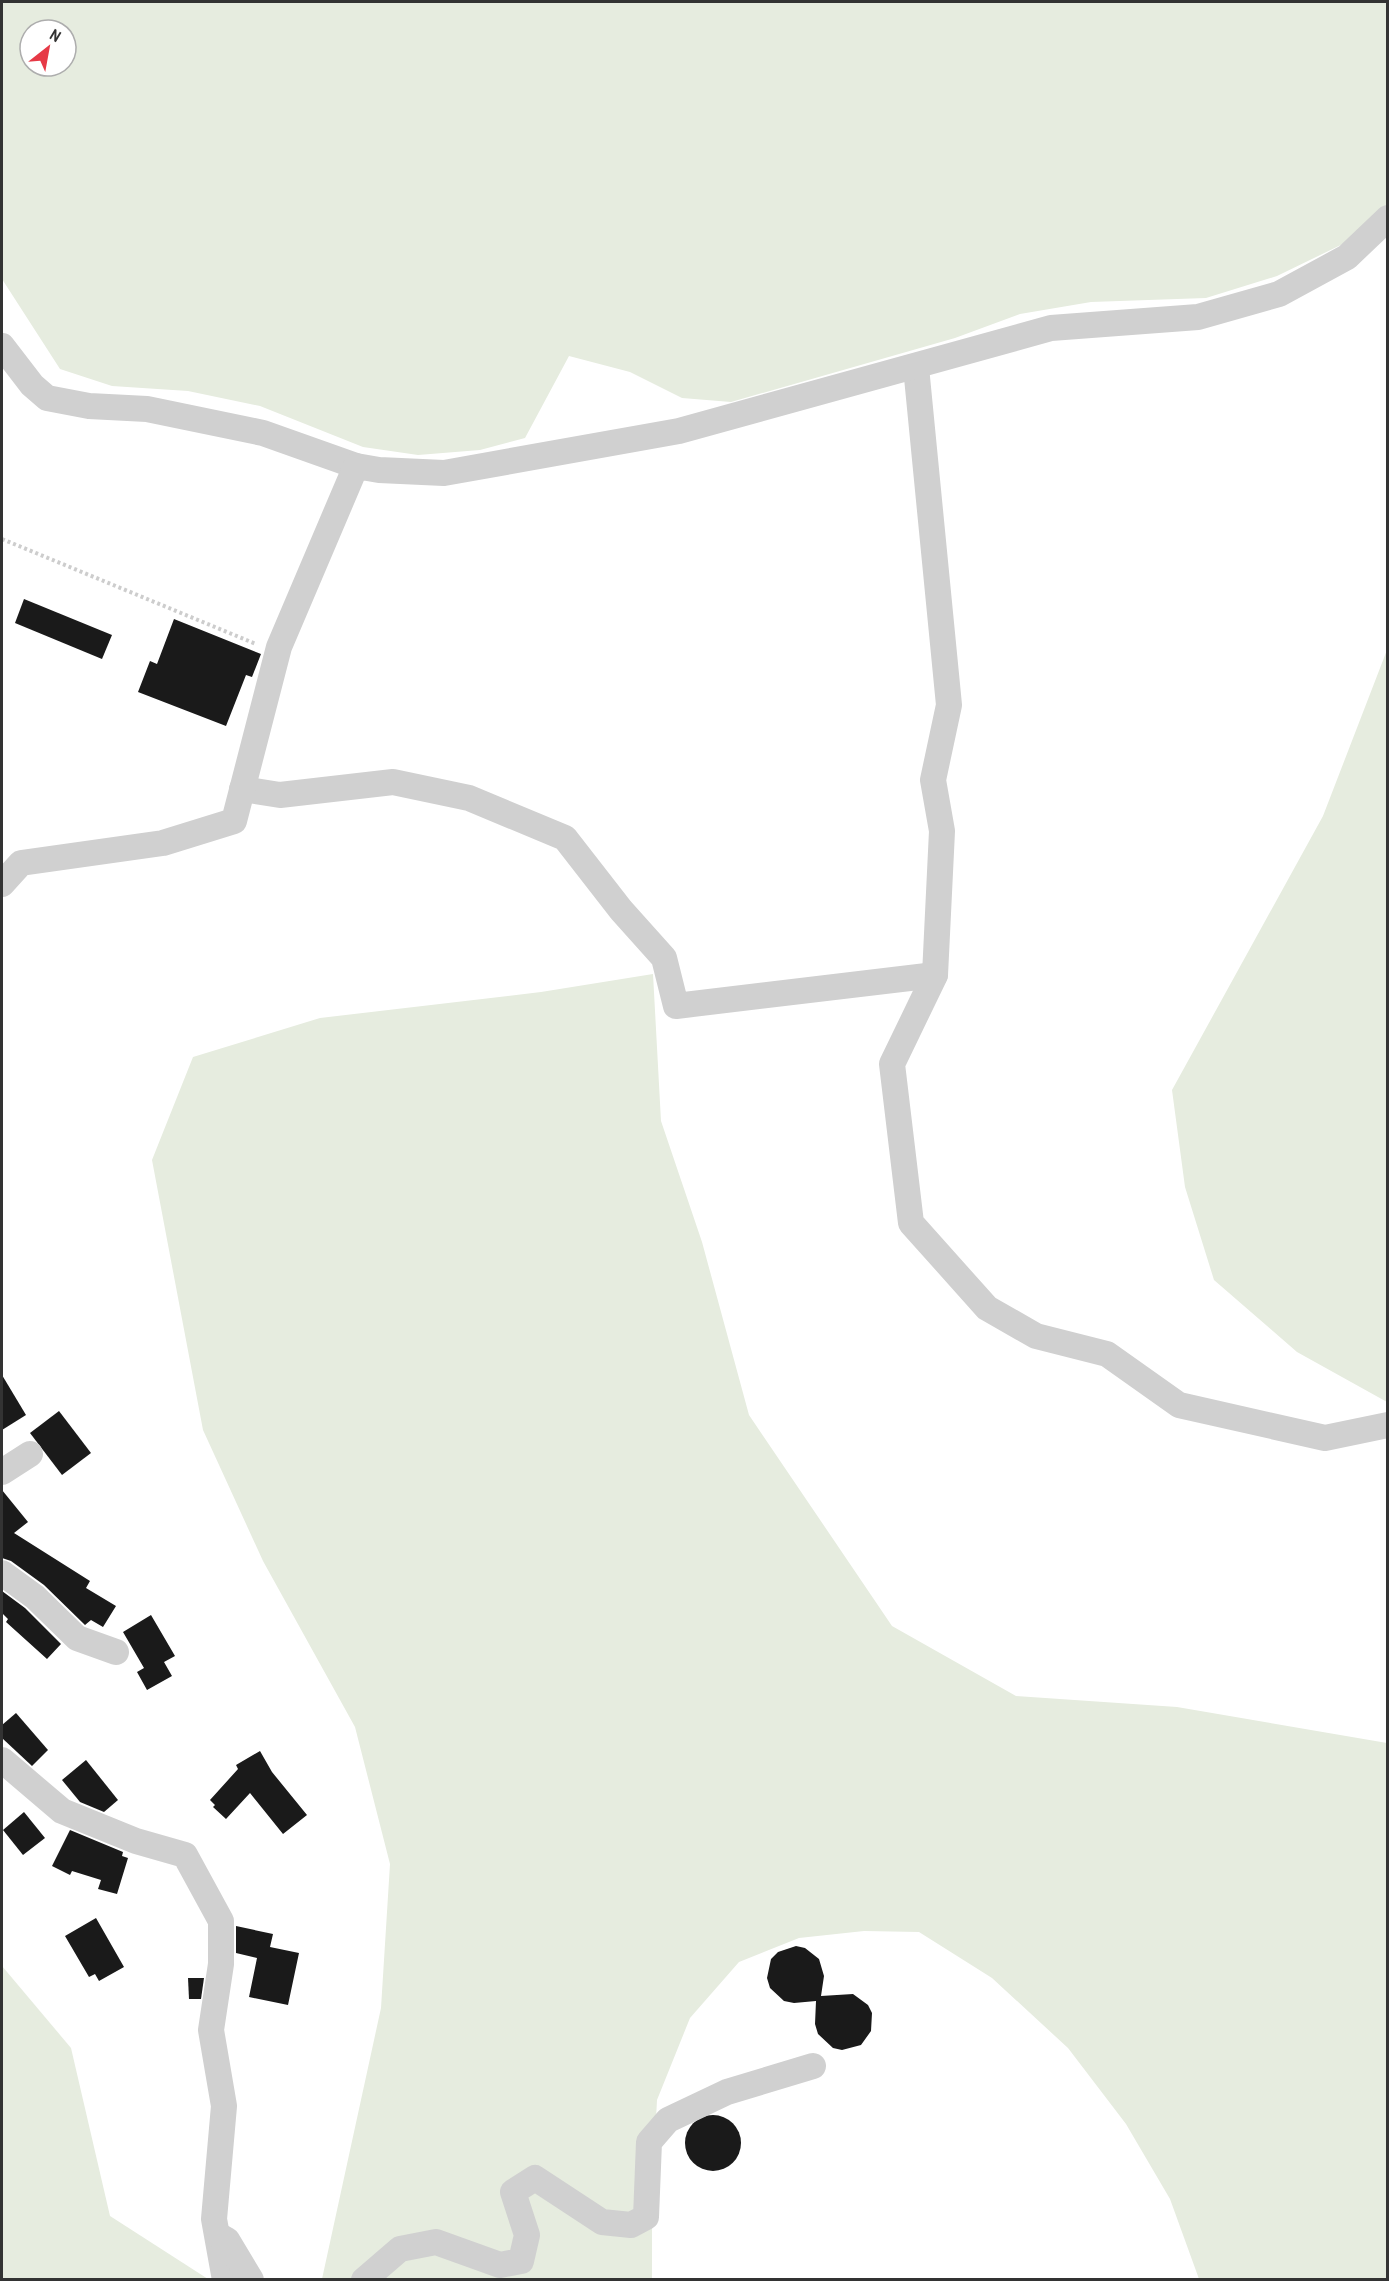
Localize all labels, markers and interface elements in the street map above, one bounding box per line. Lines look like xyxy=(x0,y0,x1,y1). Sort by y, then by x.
north arrow xyxy=(18,18,78,78)
text: N xyxy=(46,23,65,47)

